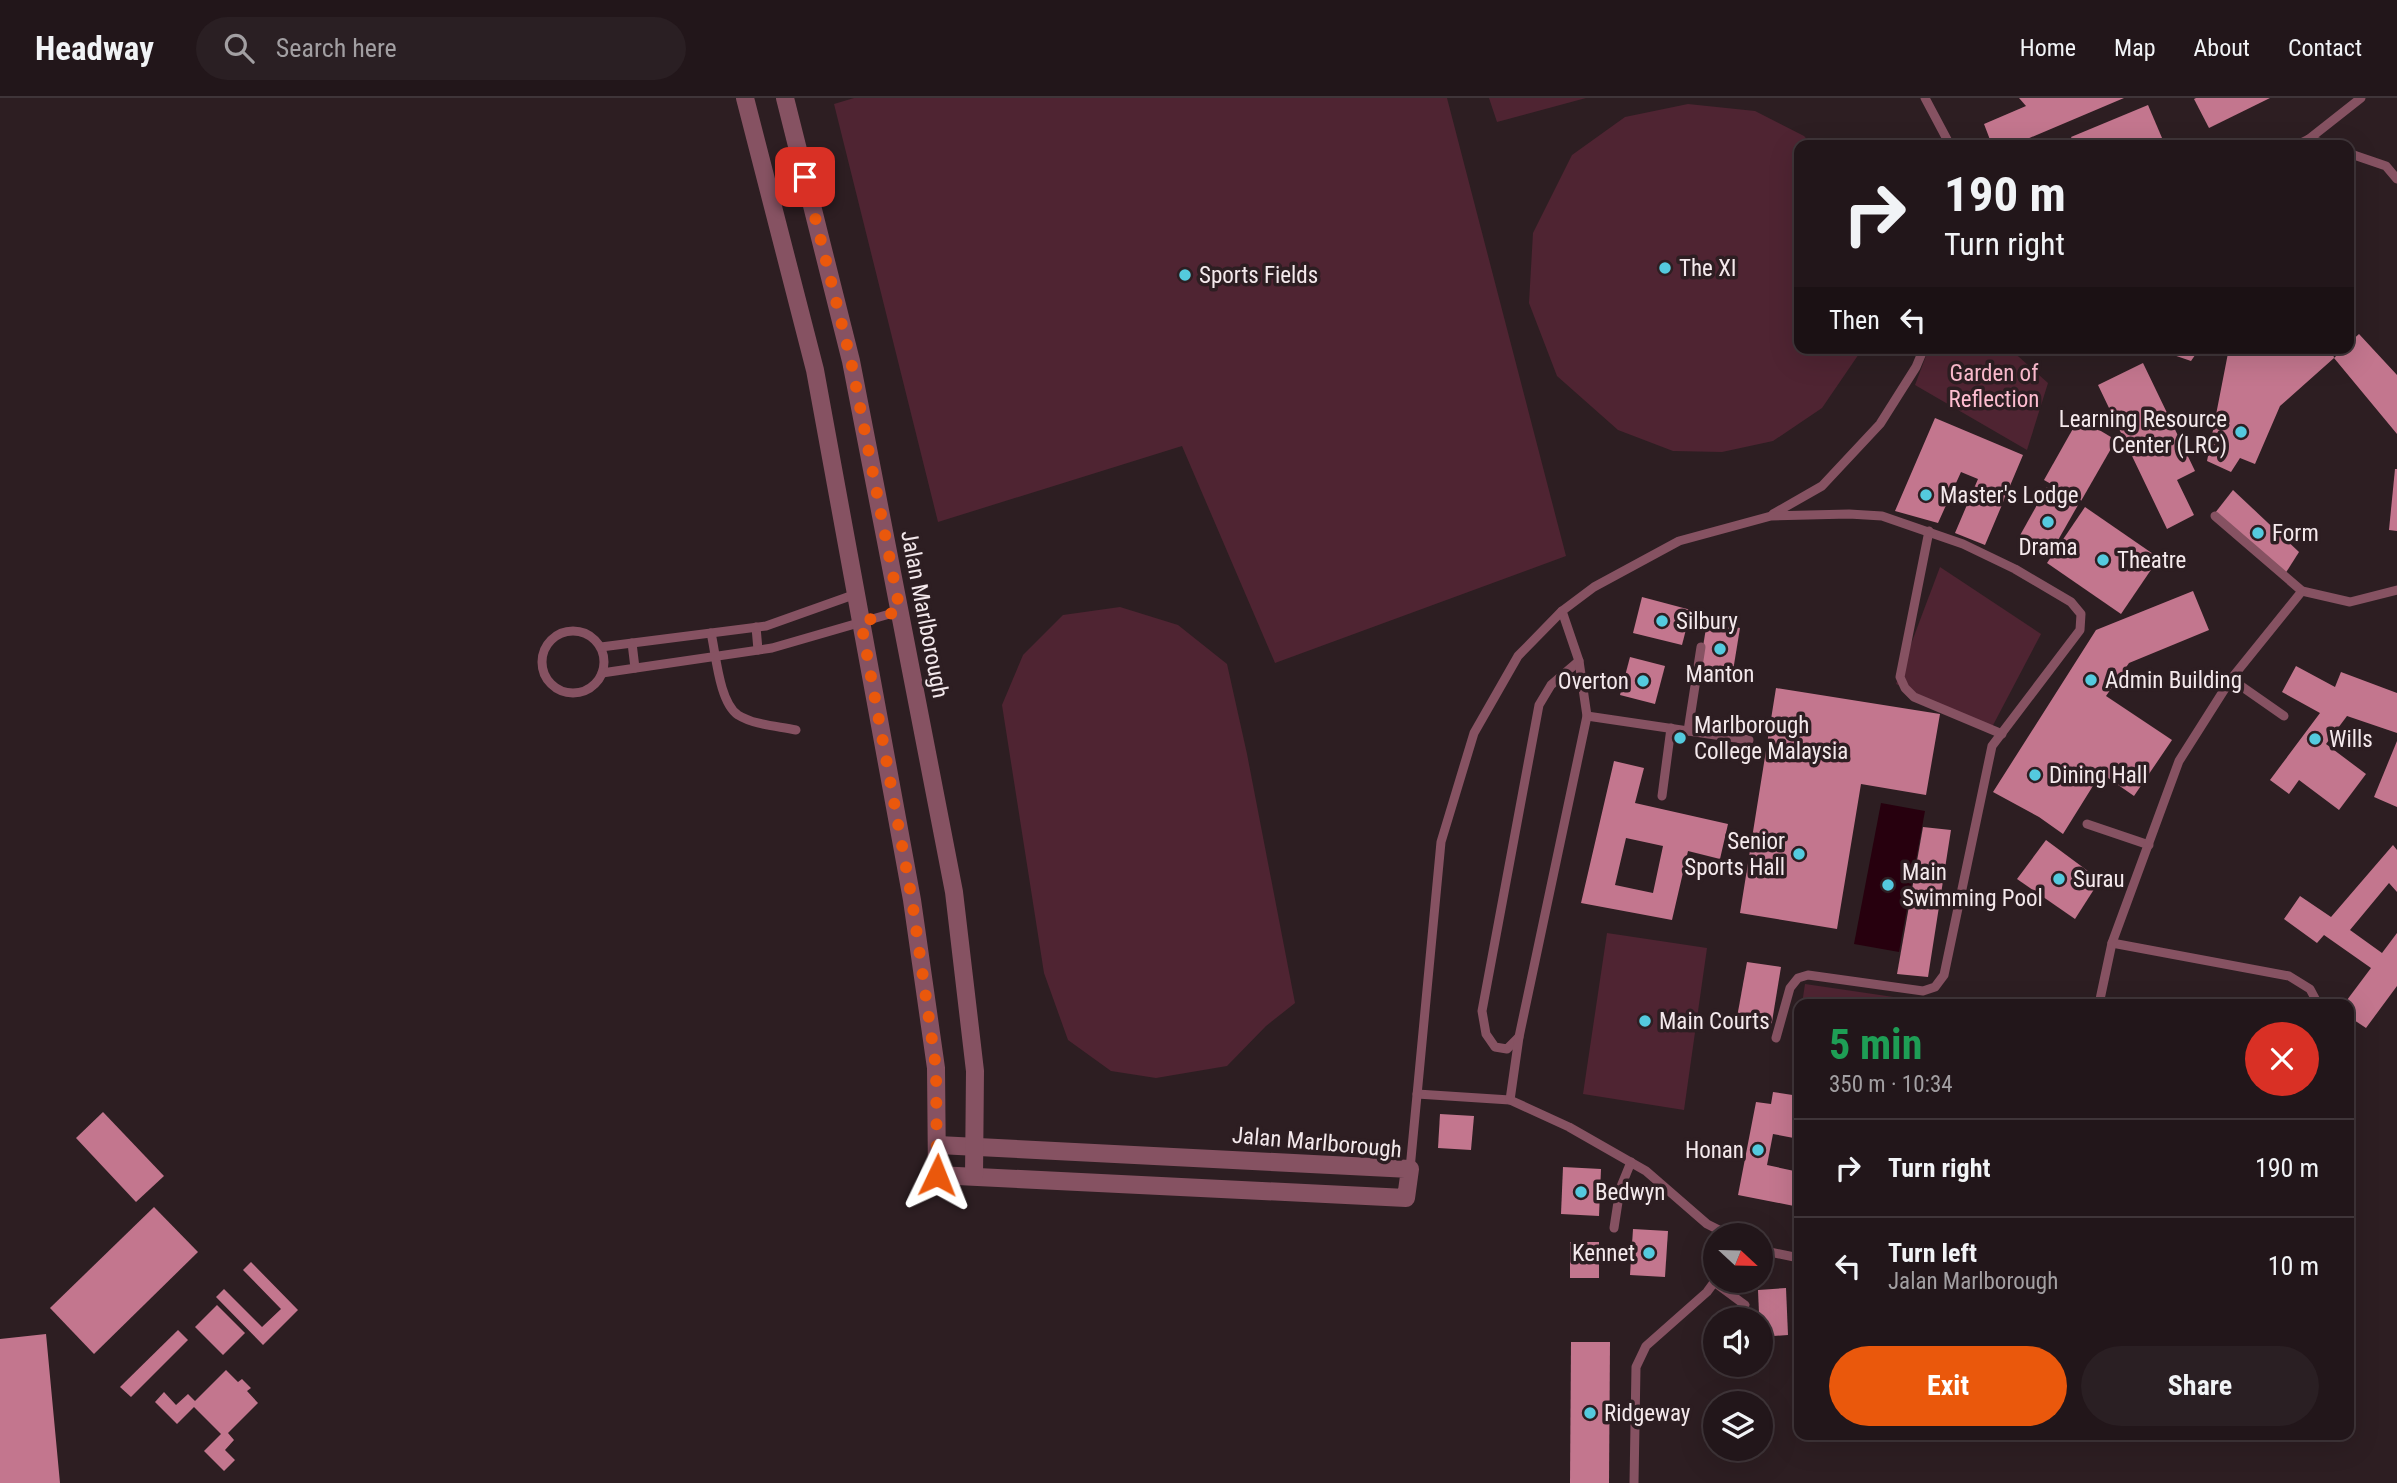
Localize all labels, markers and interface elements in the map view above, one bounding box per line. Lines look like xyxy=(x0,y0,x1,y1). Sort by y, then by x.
search box xyxy=(196,17,686,80)
text: Headway xyxy=(35,29,154,68)
icon: search xyxy=(220,29,258,67)
text: Search here xyxy=(276,33,397,63)
text: Home xyxy=(2020,34,2076,62)
text: Map xyxy=(2114,34,2156,62)
text: About xyxy=(2194,34,2250,62)
text: Contact xyxy=(2288,34,2362,62)
pin xyxy=(775,147,835,207)
icon: arrive xyxy=(786,158,824,196)
text: 190 m xyxy=(1944,166,2066,223)
icon: right xyxy=(1829,168,1920,259)
text: Turn right xyxy=(1944,225,2065,263)
place label: The XI xyxy=(1679,255,1737,282)
marker: The XI xyxy=(1657,260,1673,276)
place label: Sports Fields xyxy=(1199,262,1318,289)
marker: Sports Fields xyxy=(1177,267,1193,283)
icon: left xyxy=(1894,301,1932,339)
text: Then xyxy=(1829,305,1880,335)
park label: Garden of Reflection xyxy=(1949,360,2039,413)
place label: Learning Resource Center (LRC) xyxy=(2059,406,2227,459)
marker: Learning Resource Center (LRC) xyxy=(2233,424,2249,440)
place label: Master's Lodge xyxy=(1940,482,2079,509)
marker: Master's Lodge xyxy=(1918,487,1934,503)
marker: Drama xyxy=(2040,514,2056,530)
place label: Form xyxy=(2272,520,2319,547)
marker: Form xyxy=(2250,525,2266,541)
street label: Jalan Marlborough xyxy=(895,528,954,700)
place label: Drama xyxy=(2018,534,2078,561)
place label: Theatre xyxy=(2117,547,2186,574)
marker: Theatre xyxy=(2095,552,2111,568)
place label: Silbury xyxy=(1676,608,1738,635)
marker: Silbury xyxy=(1654,613,1670,629)
marker: Manton xyxy=(1712,641,1728,657)
place label: Manton xyxy=(1686,661,1754,688)
place label: Admin Building xyxy=(2105,667,2242,694)
place label: Overton xyxy=(1558,668,1629,695)
marker: Admin Building xyxy=(2083,672,2099,688)
marker: Overton xyxy=(1635,673,1651,689)
place label: Marlborough College Malaysia xyxy=(1694,712,1848,765)
place label: Wills xyxy=(2329,726,2373,753)
marker: Marlborough College Malaysia xyxy=(1672,730,1688,746)
marker: Wills xyxy=(2307,731,2323,747)
place label: Dining Hall xyxy=(2049,762,2147,789)
marker: Dining Hall xyxy=(2027,767,2043,783)
place label: Senior Sports Hall xyxy=(1684,828,1785,881)
marker: Senior Sports Hall xyxy=(1791,846,1807,862)
place label: Main Swimming Pool xyxy=(1902,859,2043,912)
place label: Surau xyxy=(2073,866,2125,893)
marker: Surau xyxy=(2051,871,2067,887)
marker: Main Swimming Pool xyxy=(1880,877,1896,893)
place label: Main Courts xyxy=(1659,1008,1770,1035)
marker: Main Courts xyxy=(1637,1013,1653,1029)
text: 5 min xyxy=(1829,1020,1922,1069)
button: close xyxy=(2245,1022,2319,1096)
text: 350 m · 10:34 xyxy=(1829,1071,1953,1098)
street label: Jalan Marlborough xyxy=(1231,1122,1403,1163)
place label: Honan xyxy=(1685,1137,1744,1164)
position arrow xyxy=(900,1138,974,1212)
marker: Honan xyxy=(1750,1142,1766,1158)
icon: right xyxy=(1829,1149,1867,1187)
text: Turn right xyxy=(1888,1153,1990,1183)
text: 190 m xyxy=(2255,1153,2319,1183)
place label: Bedwyn xyxy=(1595,1179,1665,1206)
marker: Bedwyn xyxy=(1573,1184,1589,1200)
north arrow xyxy=(1703,1223,1773,1293)
map controls xyxy=(1703,1223,1773,1461)
text: Turn left xyxy=(1888,1238,1977,1268)
place label: Kennet xyxy=(1572,1240,1635,1267)
marker: Kennet xyxy=(1641,1245,1657,1261)
icon: left xyxy=(1829,1247,1867,1285)
text: 10 m xyxy=(2268,1251,2319,1281)
text: Jalan Marlborough xyxy=(1888,1268,2058,1295)
button: sound xyxy=(1703,1307,1773,1377)
button: Exit xyxy=(1829,1346,2067,1426)
button: Share xyxy=(2081,1346,2319,1426)
button: layers xyxy=(1703,1391,1773,1461)
place label: Ridgeway xyxy=(1604,1400,1691,1427)
marker: Ridgeway xyxy=(1582,1405,1598,1421)

